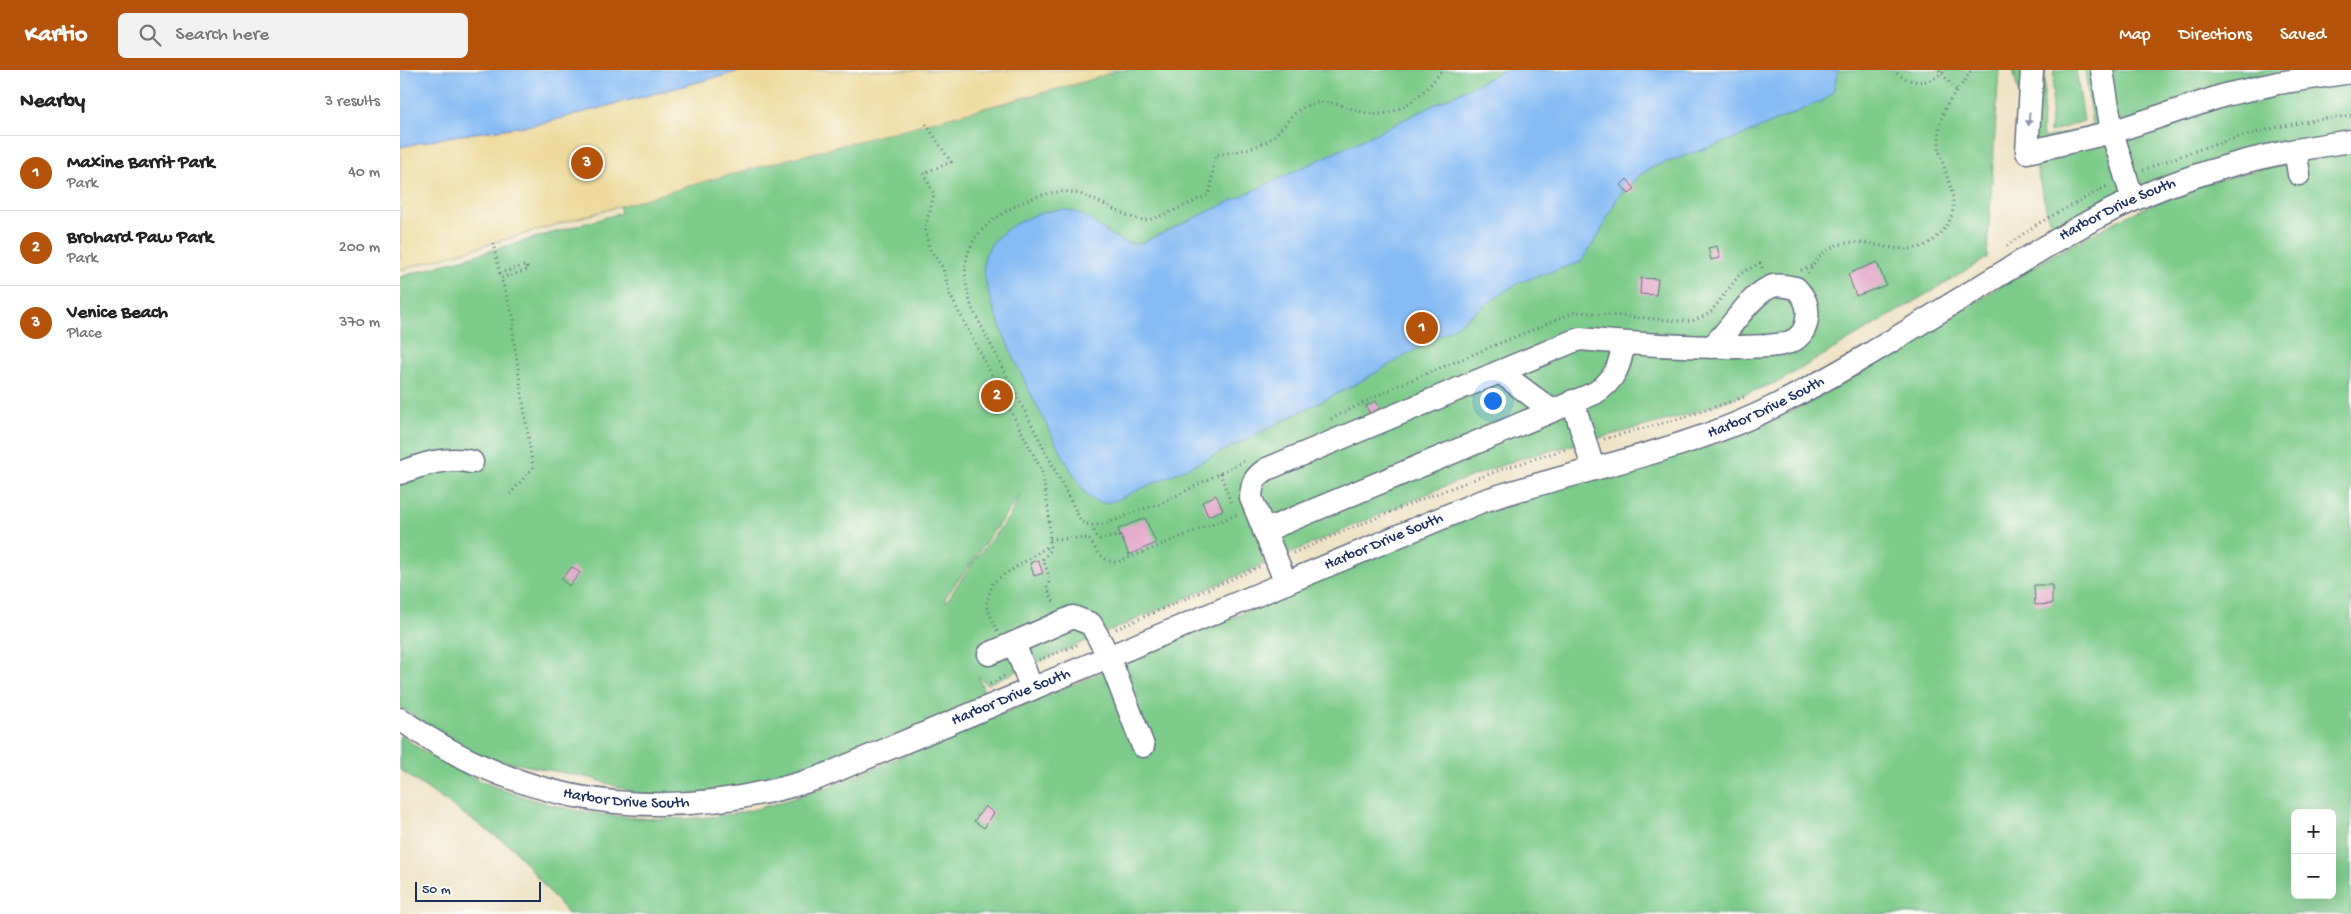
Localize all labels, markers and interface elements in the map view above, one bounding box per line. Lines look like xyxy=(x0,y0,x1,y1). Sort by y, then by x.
search box xyxy=(118,13,468,58)
text: Kartio xyxy=(25,21,88,50)
icon: search xyxy=(136,21,164,49)
text: Search here xyxy=(176,24,269,47)
text: Map xyxy=(2119,25,2151,46)
text: Directions xyxy=(2179,25,2252,46)
text: Saved xyxy=(2280,25,2326,46)
text: Nearby xyxy=(20,90,85,115)
text: 3 results xyxy=(325,93,380,112)
one-way arrow xyxy=(2024,111,2032,127)
pin: 3 xyxy=(571,144,603,182)
text: Maxine Barrit Park xyxy=(67,152,215,175)
text: 1 xyxy=(33,164,39,183)
text: 40 m xyxy=(348,164,380,183)
street label: Harbor Drive South xyxy=(2056,174,2179,246)
text: Park xyxy=(67,175,98,194)
text: Brohard Paw Park xyxy=(67,227,213,250)
text: 2 xyxy=(32,239,40,258)
text: 200 m xyxy=(339,239,380,258)
text: Park xyxy=(67,250,98,269)
text: Venice Beach xyxy=(67,302,168,325)
pin: 1 xyxy=(1406,309,1438,347)
text: 3 xyxy=(32,314,40,333)
text: 370 m xyxy=(339,314,380,333)
text: Place xyxy=(67,325,102,344)
street label: Harbor Drive South xyxy=(1705,372,1828,443)
pin: 2 xyxy=(981,377,1013,415)
your location xyxy=(1480,388,1506,414)
street label: Harbor Drive South xyxy=(1322,509,1447,575)
street label: Harbor Drive South xyxy=(949,664,1074,731)
street label: Harbor Drive South xyxy=(561,784,690,814)
map controls xyxy=(2291,809,2336,899)
button: + xyxy=(2291,809,2336,854)
button: − xyxy=(2291,854,2336,899)
scale bar xyxy=(415,879,541,902)
text: 50 m xyxy=(422,882,451,899)

